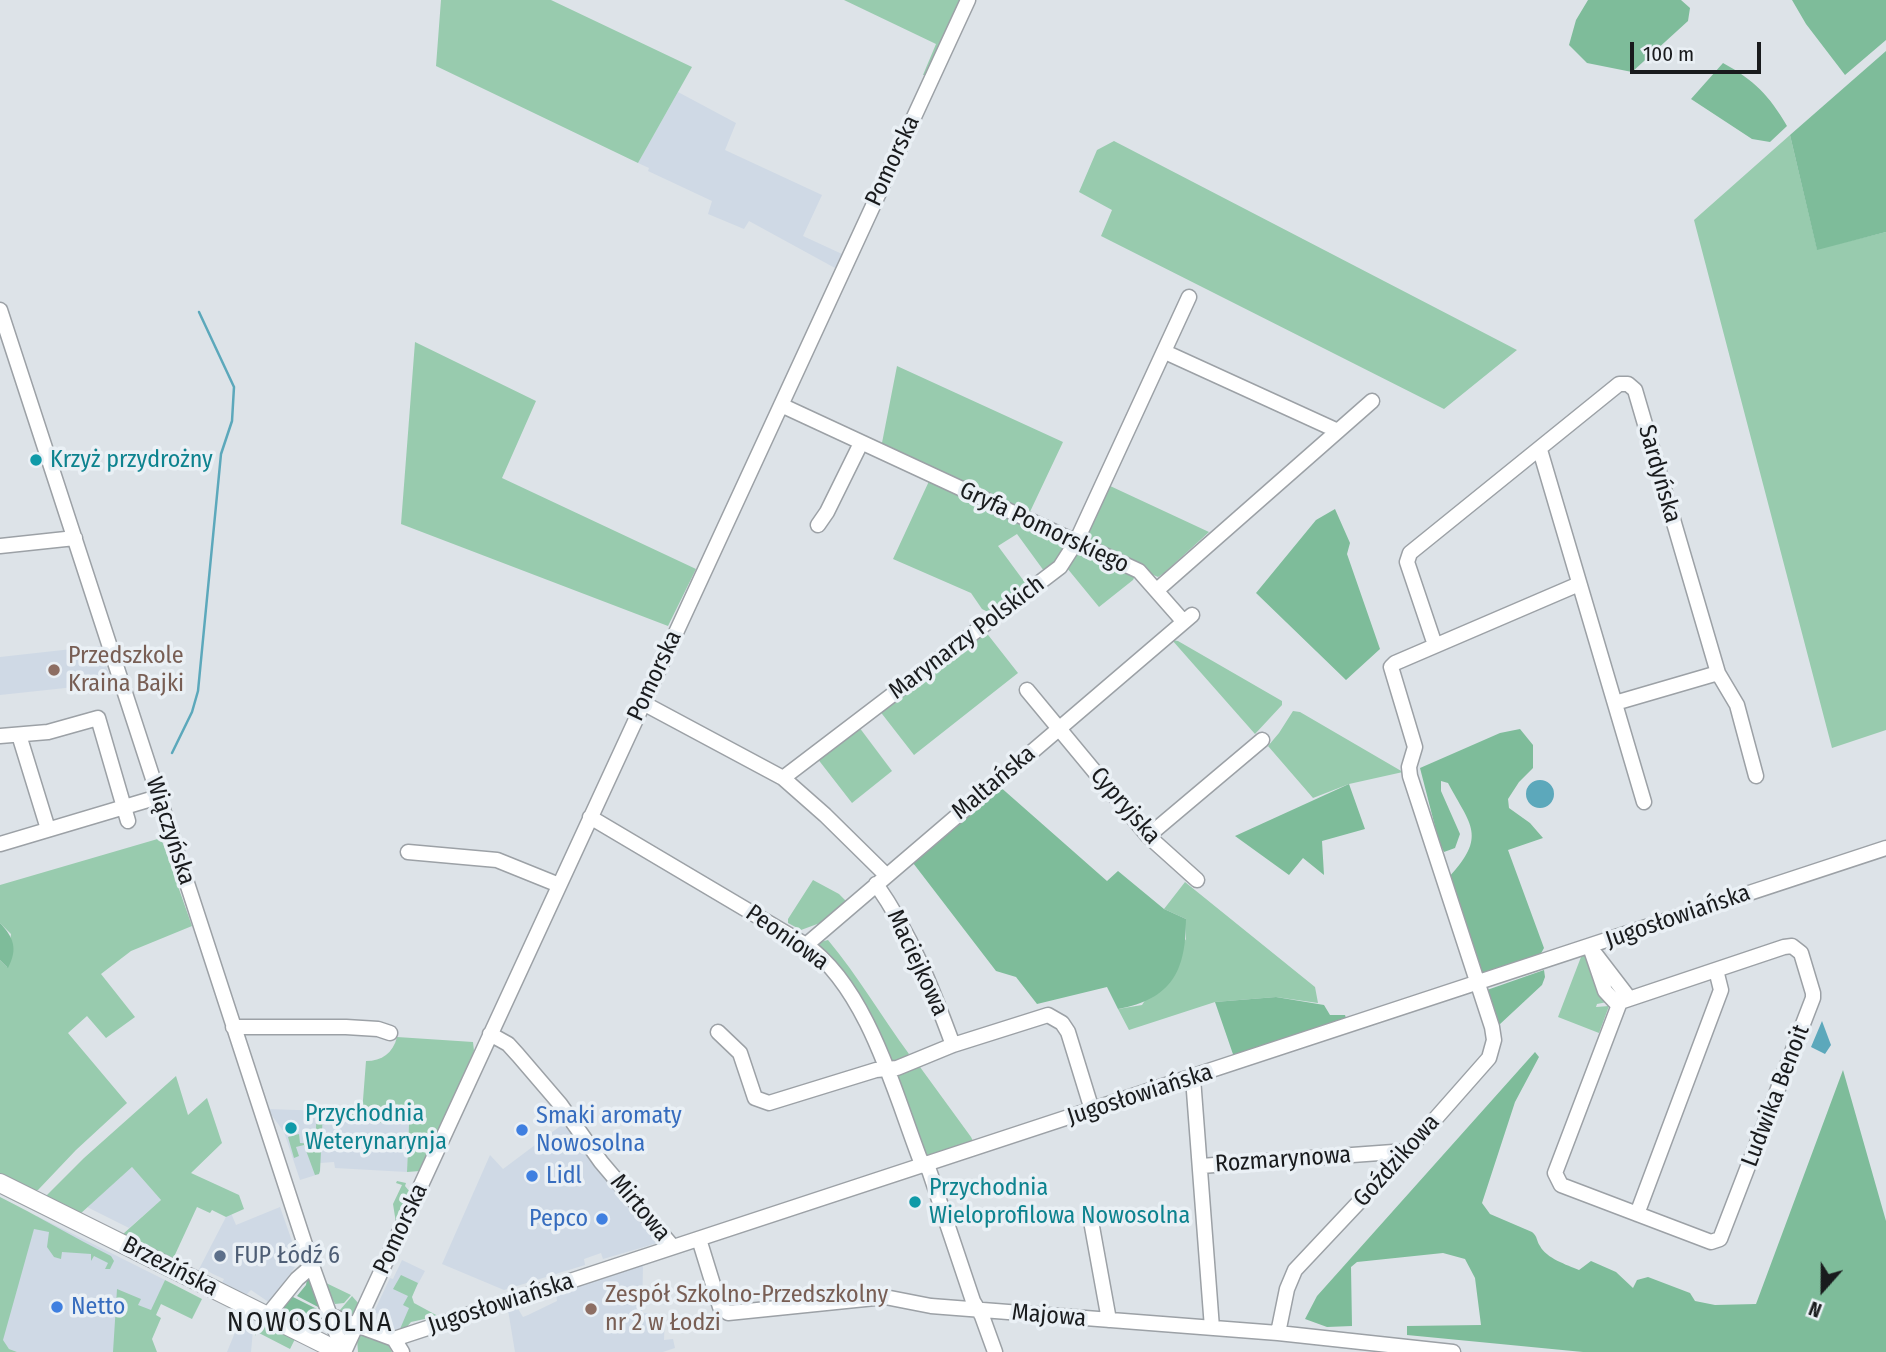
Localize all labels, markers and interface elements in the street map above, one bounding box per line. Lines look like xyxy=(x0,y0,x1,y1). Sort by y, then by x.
scale bar xyxy=(1634,28,1765,72)
text: 100 m xyxy=(1643,41,1694,67)
street label: Pomorska xyxy=(860,111,926,211)
street label: Sardyńska xyxy=(1631,422,1687,526)
place label: Krzyż przydrożny xyxy=(50,446,213,474)
marker: Krzyż przydrożny xyxy=(28,452,44,468)
street label: Gryfa Pomorskiego xyxy=(955,476,1133,580)
street label: Marynarzy Polskich xyxy=(883,570,1051,706)
street label: Pomorska xyxy=(622,626,688,726)
place label: Przedszkole Kraina Bajki xyxy=(68,642,184,698)
marker: Przedszkole Kraina Bajki xyxy=(46,662,62,678)
street label: Maltańska xyxy=(947,740,1041,826)
street label: Cypryjska xyxy=(1084,762,1166,850)
street label: Wiączyńska xyxy=(139,773,201,889)
street label: Jugosłowiańska xyxy=(1602,879,1754,955)
street label: Peoniowa xyxy=(740,899,834,977)
street label: Maciejkowa xyxy=(880,905,954,1021)
street label: Ludwika Benoit xyxy=(1736,1021,1816,1171)
street label: Jugosłowiańska xyxy=(1064,1058,1216,1132)
place label: Przychodnia Weterynarynja xyxy=(305,1100,447,1156)
place label: Smaki aromaty Nowosolna xyxy=(536,1102,682,1158)
street label: Goździkowa xyxy=(1348,1109,1446,1213)
marker: Przychodnia Weterynarynja xyxy=(283,1120,299,1136)
marker: Smaki aromaty Nowosolna xyxy=(514,1122,530,1138)
street label: Rozmarynowa xyxy=(1214,1141,1352,1179)
place label: Lidl xyxy=(546,1162,582,1190)
marker: Lidl xyxy=(524,1168,540,1184)
street label: Mirtowa xyxy=(604,1169,676,1247)
place label: Przychodnia Wieloprofilowa Nowosolna xyxy=(929,1174,1190,1230)
street label: Pomorska xyxy=(368,1179,434,1279)
marker: Przychodnia Wieloprofilowa Nowosolna xyxy=(907,1194,923,1210)
place label: Pepco xyxy=(529,1205,588,1233)
marker: Pepco xyxy=(594,1211,610,1227)
street label: Brzezińska xyxy=(117,1231,223,1303)
place label: FUP Łódź 6 xyxy=(234,1242,340,1270)
marker: FUP Łódź 6 xyxy=(212,1248,228,1264)
north arrow xyxy=(1788,1254,1858,1324)
street label: Jugosłowiańska xyxy=(425,1267,577,1341)
place label: Zespół Szkolno-Przedszkolny nr 2 w Łodzi xyxy=(605,1281,888,1337)
place label: Netto xyxy=(71,1293,125,1321)
text: N xyxy=(1806,1296,1825,1322)
street label: Majowa xyxy=(1011,1298,1087,1334)
marker: Netto xyxy=(49,1299,65,1315)
marker: Zespół Szkolno-Przedszkolny nr 2 w Łodzi xyxy=(583,1301,599,1317)
district label: NOWOSOLNA xyxy=(228,1306,392,1340)

